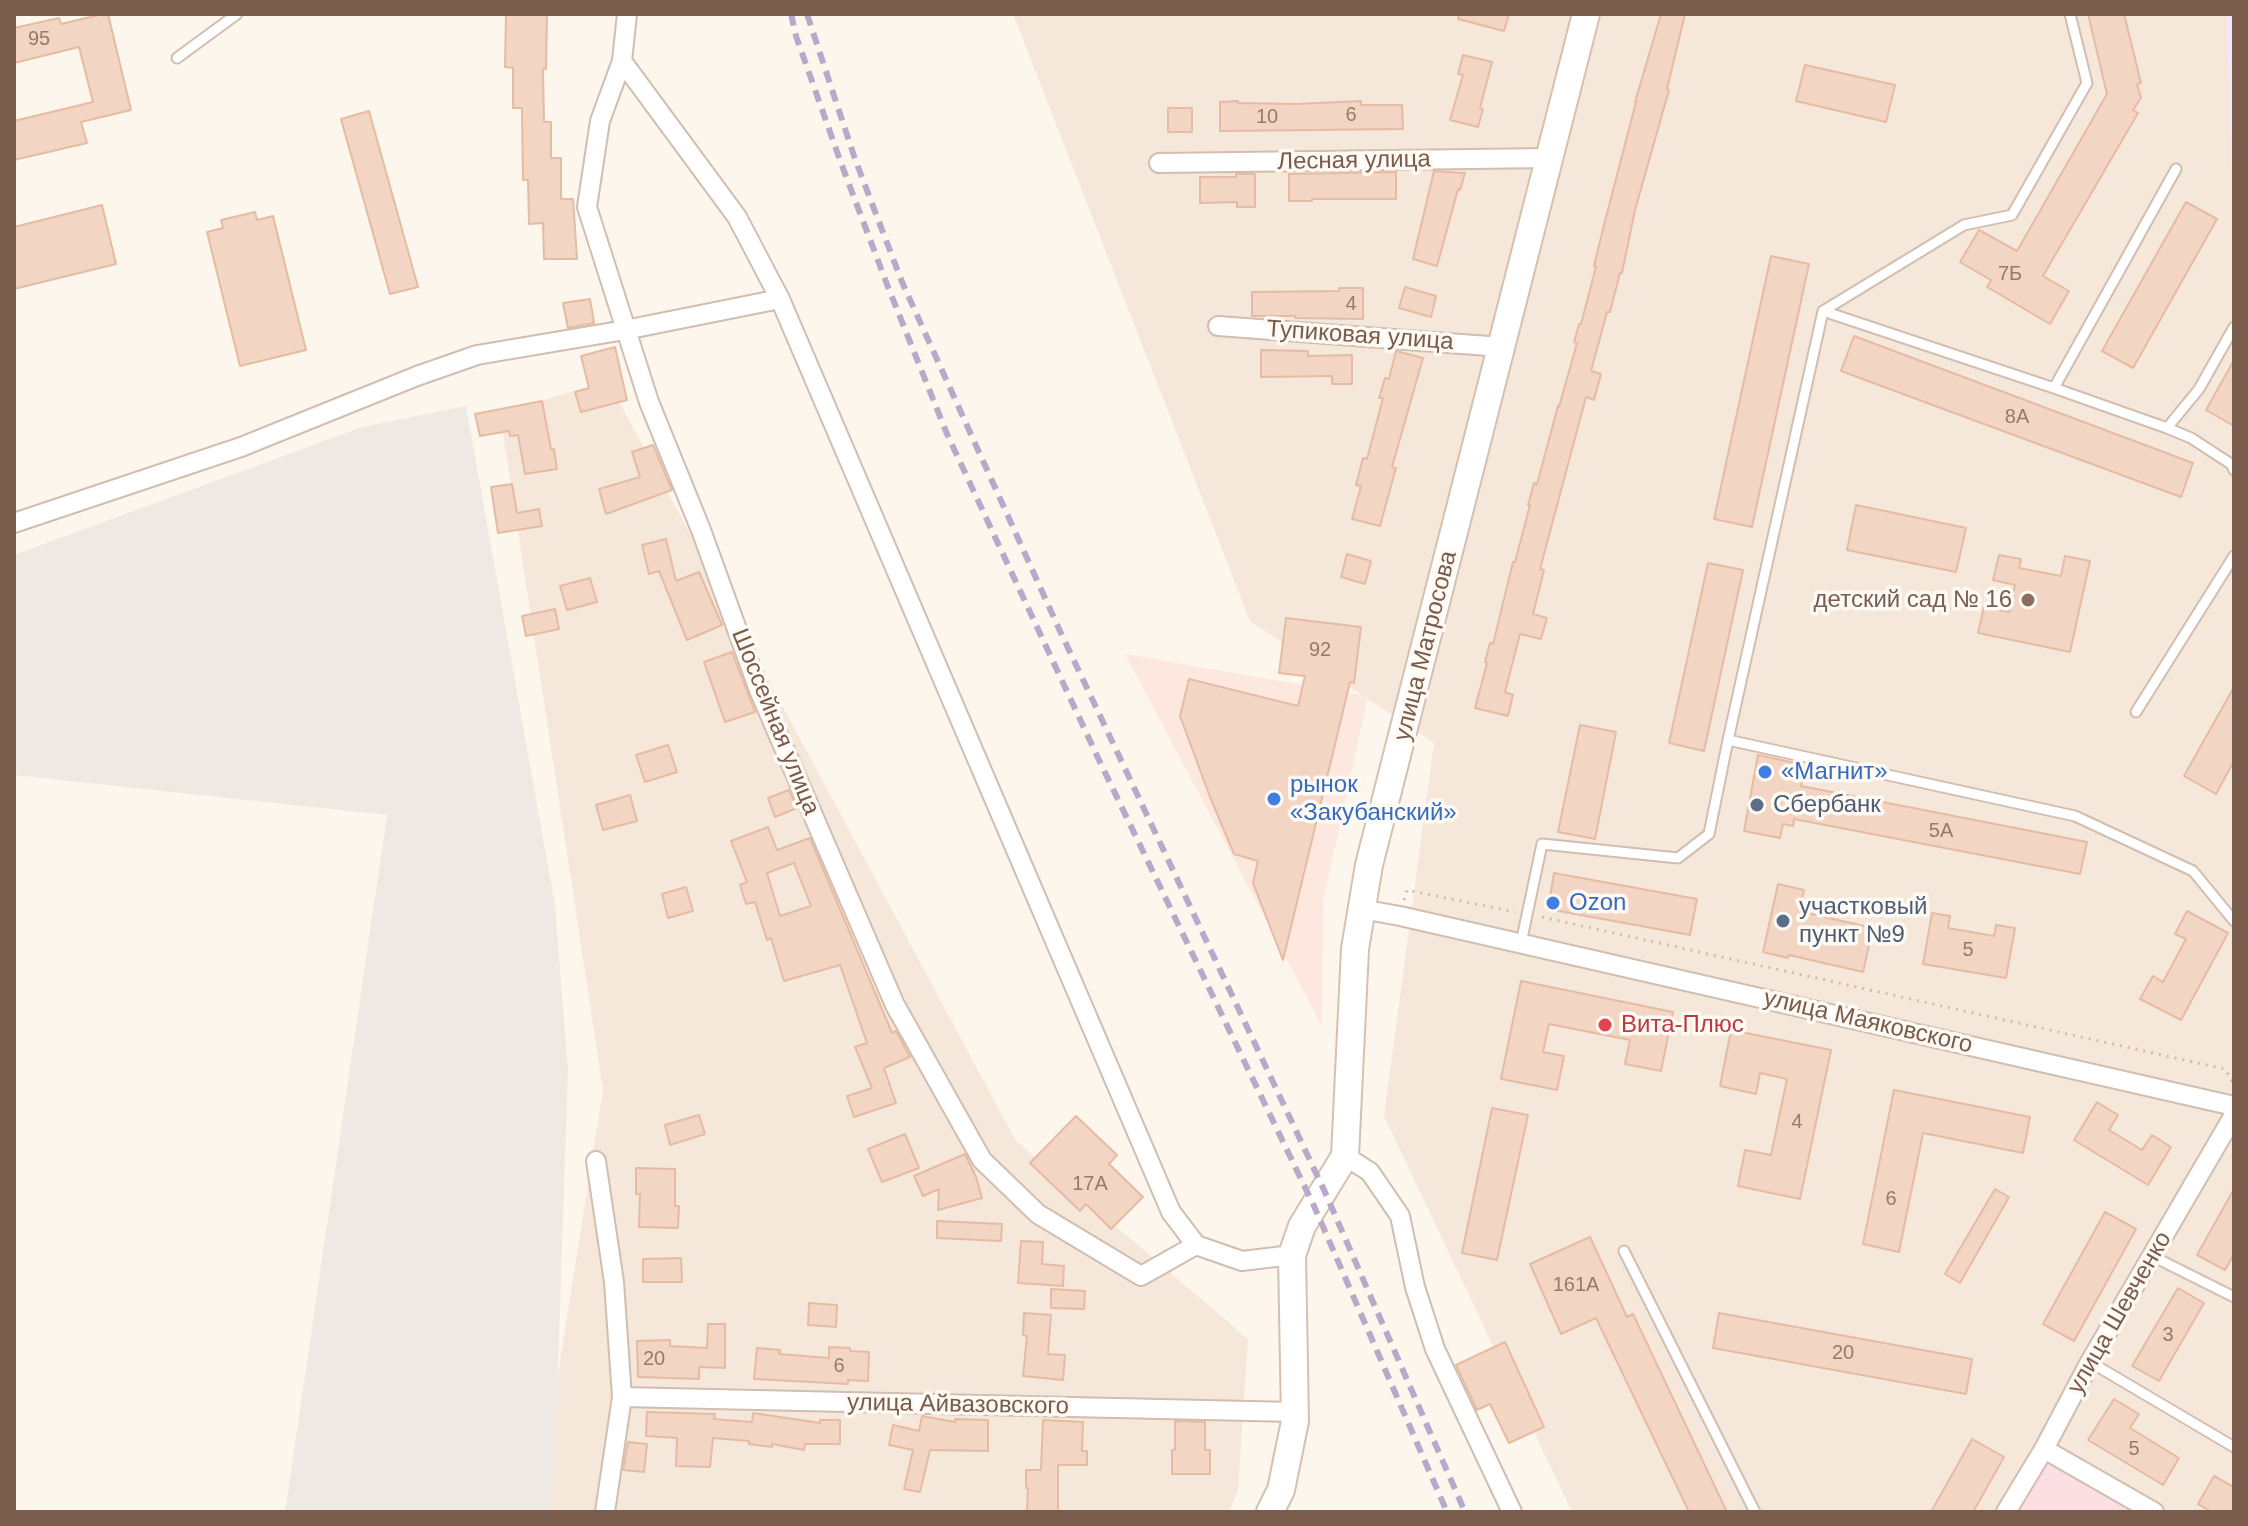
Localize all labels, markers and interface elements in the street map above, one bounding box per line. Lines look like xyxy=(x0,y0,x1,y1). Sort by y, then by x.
house number: 95 xyxy=(28,27,50,51)
house number: 6 xyxy=(1345,103,1357,127)
house number: 10 xyxy=(1256,105,1278,129)
street label: Лесная улица xyxy=(1277,145,1431,177)
house number: 7Б xyxy=(1998,262,2022,286)
house number: 4 xyxy=(1345,292,1357,316)
street label: Тупиковая улица xyxy=(1266,315,1454,357)
house number: 8А xyxy=(2005,405,2029,429)
street label: улица Матросова xyxy=(1388,548,1464,744)
place label: детский сад № 16 xyxy=(1814,586,2012,614)
marker: детский сад № 16 xyxy=(2019,591,2037,609)
street label: Шоссейная улица xyxy=(724,625,826,819)
house number: 92 xyxy=(1309,638,1331,662)
place label: «Магнит» xyxy=(1781,758,1888,786)
marker: «Магнит» xyxy=(1756,763,1774,781)
place label: рынок «Закубанский» xyxy=(1290,771,1457,827)
marker: рынок «Закубанский» xyxy=(1265,790,1283,808)
place label: Сбербанк xyxy=(1773,791,1881,819)
marker: Сбербанк xyxy=(1748,796,1766,814)
house number: 5А xyxy=(1929,819,1953,843)
place label: Ozon xyxy=(1569,889,1626,917)
place label: участковый пункт №9 xyxy=(1799,893,1927,949)
marker: Ozon xyxy=(1544,894,1562,912)
marker: участковый пункт №9 xyxy=(1774,912,1792,930)
house number: 5 xyxy=(1962,938,1974,962)
street label: улица Маяковского xyxy=(1761,984,1975,1060)
place label: Вита-Плюс xyxy=(1621,1011,1744,1039)
marker: Вита-Плюс xyxy=(1596,1016,1614,1034)
house number: 4 xyxy=(1791,1110,1803,1134)
house number: 17А xyxy=(1072,1172,1108,1196)
house number: 6 xyxy=(1885,1187,1897,1211)
street label: улица Шевченко xyxy=(2062,1227,2178,1399)
house number: 161А xyxy=(1553,1273,1599,1297)
house number: 3 xyxy=(2162,1323,2174,1347)
house number: 20 xyxy=(1832,1341,1854,1365)
house number: 20 xyxy=(643,1347,665,1371)
house number: 6 xyxy=(833,1354,845,1378)
street label: улица Айвазовского xyxy=(847,1389,1069,1421)
house number: 5 xyxy=(2128,1437,2140,1461)

